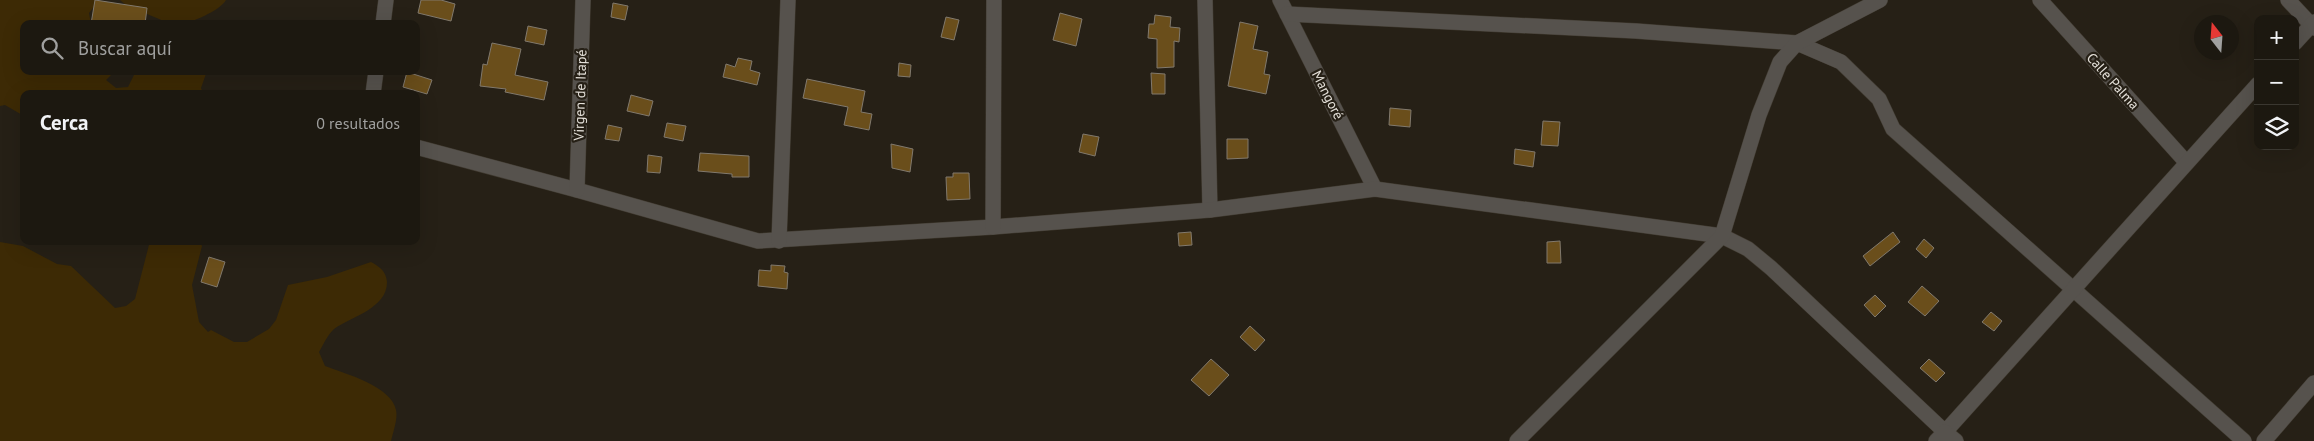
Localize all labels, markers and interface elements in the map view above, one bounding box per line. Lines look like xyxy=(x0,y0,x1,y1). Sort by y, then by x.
north arrow xyxy=(2194,15,2239,60)
map controls xyxy=(2254,15,2299,150)
button: + xyxy=(2254,15,2299,60)
search box xyxy=(20,20,420,75)
icon: search xyxy=(38,34,66,62)
text: Buscar aquí xyxy=(78,36,172,60)
street label: Virgen de Itapé xyxy=(569,49,591,142)
street label: Calle Palma xyxy=(2083,49,2143,113)
button: − xyxy=(2254,60,2299,105)
street label: Mangoré xyxy=(1308,67,1348,123)
button: layers xyxy=(2254,105,2299,150)
text: Cerca xyxy=(40,109,89,136)
text: 0 resultados xyxy=(316,113,400,133)

